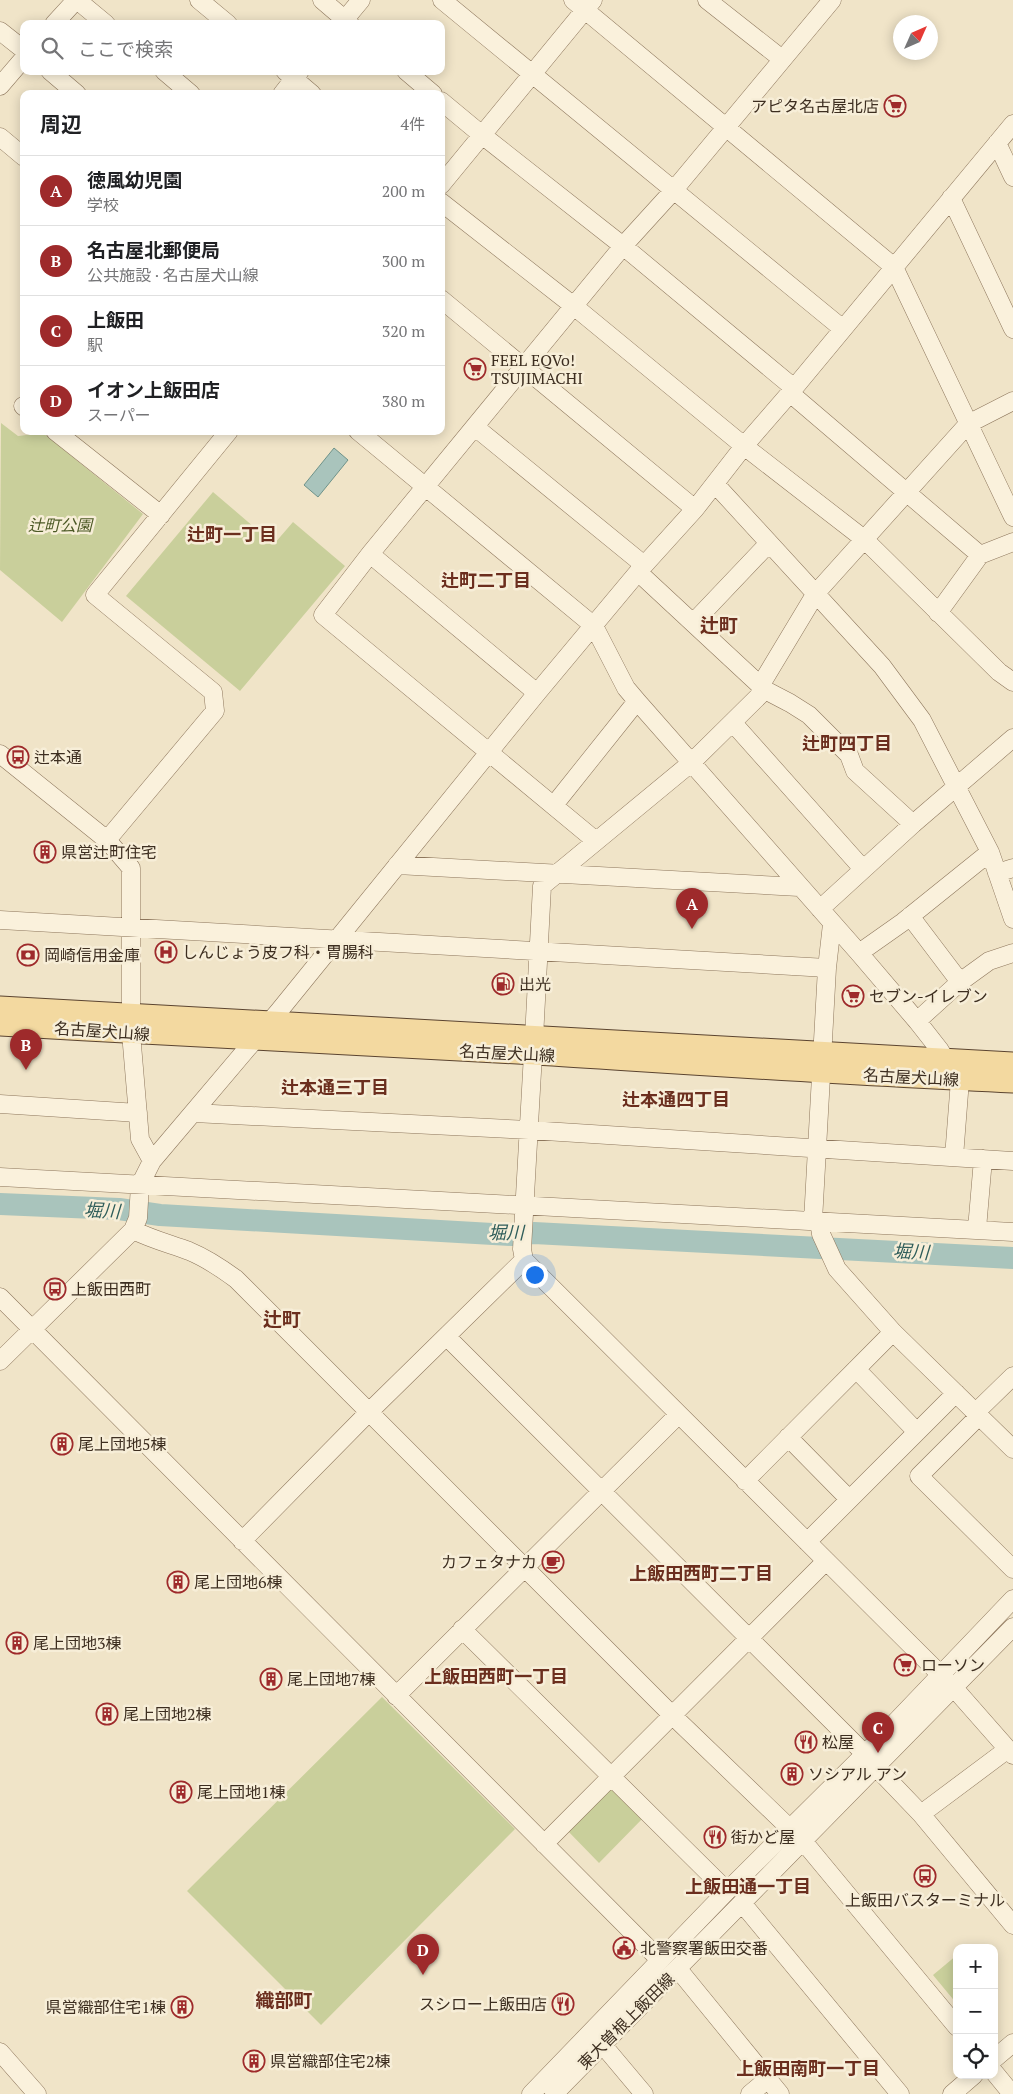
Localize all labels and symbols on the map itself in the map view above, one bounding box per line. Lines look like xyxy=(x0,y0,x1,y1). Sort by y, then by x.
north arrow xyxy=(893,15,938,60)
supermarket icon: アピタ名古屋北店 xyxy=(883,94,907,118)
place label: アピタ名古屋北店 xyxy=(751,95,879,117)
place label: FEEL EQVo! TSUJIMACHI xyxy=(491,349,583,389)
supermarket icon: FEEL EQVo! TSUJIMACHI xyxy=(463,357,487,381)
park label: 辻町公園 xyxy=(28,514,94,536)
district label: 辻町一丁目 xyxy=(187,522,277,546)
district label: 辻町二丁目 xyxy=(441,568,531,592)
district label: 辻町 xyxy=(700,612,738,637)
district label: 辻町四丁目 xyxy=(802,731,892,755)
bus stop icon: 辻本通 xyxy=(6,745,30,769)
place label: 辻本通 xyxy=(34,746,82,768)
building icon: 県営辻町住宅 xyxy=(33,840,57,864)
place label: 県営辻町住宅 xyxy=(61,841,157,863)
pin: A xyxy=(676,888,708,929)
hospital icon: しんじょう皮フ科・胃腸科 xyxy=(154,940,178,964)
place label: しんじょう皮フ科・胃腸科 xyxy=(182,941,374,963)
bank icon: 岡崎信用金庫 xyxy=(16,943,40,967)
place label: 岡崎信用金庫 xyxy=(44,944,140,966)
fuel station icon: 出光 xyxy=(491,972,515,996)
place label: 出光 xyxy=(519,973,551,995)
supermarket icon: セブン-イレブン xyxy=(841,984,865,1008)
place label: セブン-イレブン xyxy=(869,985,988,1007)
street label: 名古屋犬山線 xyxy=(53,1017,151,1045)
pin: B xyxy=(10,1029,42,1070)
street label: 名古屋犬山線 xyxy=(458,1040,556,1066)
street label: 名古屋犬山線 xyxy=(862,1064,960,1090)
district label: 辻本通三丁目 xyxy=(281,1075,389,1099)
district label: 辻本通四丁目 xyxy=(622,1087,730,1111)
water label: 堀川 xyxy=(83,1197,123,1223)
water label: 堀川 xyxy=(488,1220,526,1244)
water label: 堀川 xyxy=(892,1238,932,1264)
your location xyxy=(522,1262,548,1288)
bus stop icon: 上飯田西町 xyxy=(43,1277,67,1301)
place label: 上飯田西町 xyxy=(71,1278,151,1300)
district label: 辻町 xyxy=(263,1306,301,1331)
building icon: 尾上団地5棟 xyxy=(50,1432,74,1456)
place label: 尾上団地5棟 xyxy=(78,1433,167,1455)
cafe icon: カフェタナカ xyxy=(541,1550,565,1574)
place label: カフェタナカ xyxy=(441,1551,537,1573)
district label: 上飯田西町二丁目 xyxy=(629,1561,773,1585)
building icon: 尾上団地6棟 xyxy=(166,1570,190,1594)
place label: 尾上団地6棟 xyxy=(194,1571,283,1593)
building icon: 尾上団地3棟 xyxy=(5,1631,29,1655)
place label: 尾上団地3棟 xyxy=(33,1632,122,1654)
supermarket icon: ローソン xyxy=(893,1653,917,1677)
place label: ローソン xyxy=(921,1654,985,1676)
district label: 上飯田西町一丁目 xyxy=(424,1664,568,1688)
building icon: 尾上団地7棟 xyxy=(259,1667,283,1691)
place label: 尾上団地7棟 xyxy=(287,1668,376,1690)
building icon: 尾上団地2棟 xyxy=(95,1702,119,1726)
place label: 尾上団地2棟 xyxy=(123,1703,212,1725)
pin: C xyxy=(862,1712,894,1753)
restaurant icon: 松屋 xyxy=(794,1730,818,1754)
place label: 松屋 xyxy=(822,1731,854,1753)
building icon: ソシアル アン xyxy=(780,1762,804,1786)
place label: ソシアル アン xyxy=(808,1763,907,1785)
building icon: 尾上団地1棟 xyxy=(169,1780,193,1804)
place label: 尾上団地1棟 xyxy=(197,1781,286,1803)
restaurant icon: 街かど屋 xyxy=(703,1825,727,1849)
place label: 街かど屋 xyxy=(731,1826,795,1848)
bus stop icon: 上飯田バスターミナル xyxy=(913,1864,937,1888)
district label: 上飯田通一丁目 xyxy=(685,1874,811,1898)
place label: 上飯田バスターミナル xyxy=(845,1889,1005,1911)
pin: D xyxy=(407,1934,439,1975)
public building icon: 北警察署飯田交番 xyxy=(612,1936,636,1960)
place label: 北警察署飯田交番 xyxy=(640,1937,768,1959)
street label: 東大曽根上飯田線 xyxy=(573,1968,679,2074)
district label: 織部町 xyxy=(255,1987,313,2012)
restaurant icon: スシロー上飯田店 xyxy=(551,1992,575,2016)
place label: スシロー上飯田店 xyxy=(419,1993,547,2015)
building icon: 県営織部住宅1棟 xyxy=(170,1995,194,2019)
place label: 県営織部住宅1棟 xyxy=(45,1996,166,2018)
building icon: 県営織部住宅2棟 xyxy=(242,2049,266,2073)
place label: 県営織部住宅2棟 xyxy=(270,2050,391,2072)
district label: 上飯田南町一丁目 xyxy=(736,2056,880,2080)

